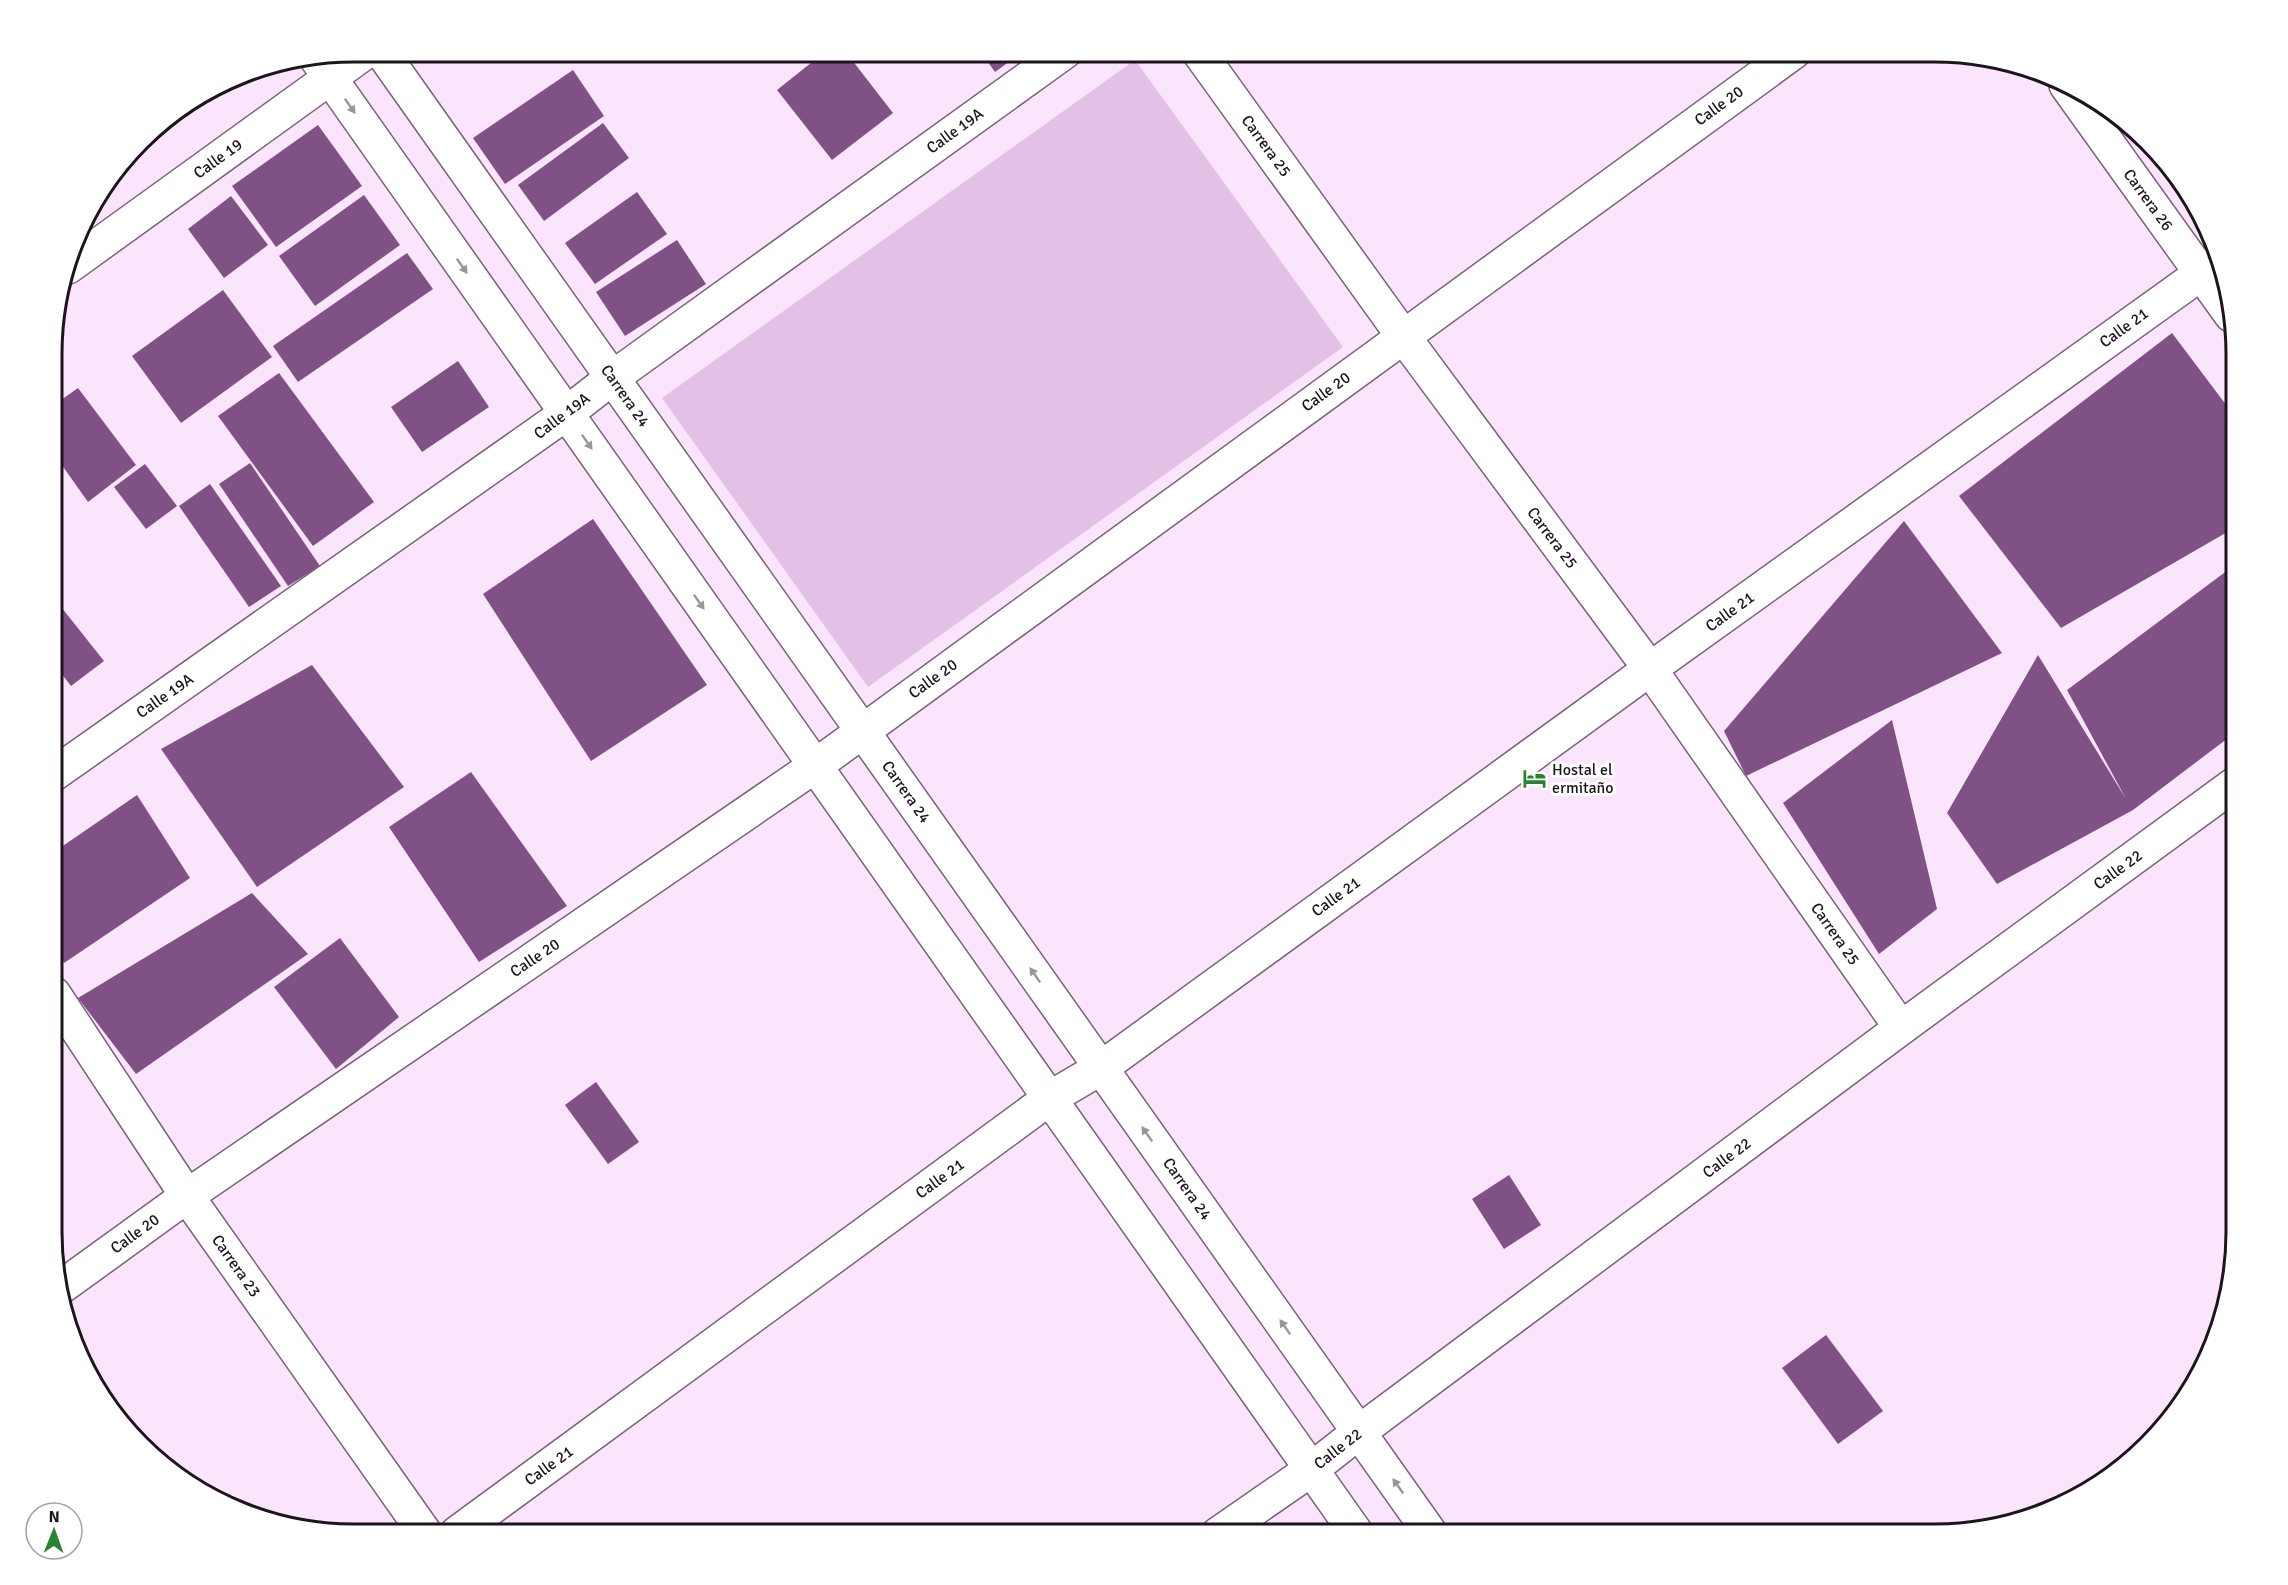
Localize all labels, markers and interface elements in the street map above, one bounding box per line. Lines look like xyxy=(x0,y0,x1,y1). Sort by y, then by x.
street label: Calle 20 xyxy=(1691,82,1747,130)
one-way arrow xyxy=(344,98,356,114)
street label: Calle 19A xyxy=(923,104,987,158)
street label: Carrera 25 xyxy=(1237,111,1295,181)
street label: Calle 19 xyxy=(190,135,246,183)
street label: Carrera 26 xyxy=(2119,165,2177,235)
one-way arrow xyxy=(456,257,468,273)
street label: Calle 21 xyxy=(2096,304,2152,352)
street label: Carrera 24 xyxy=(596,361,654,431)
street label: Calle 20 xyxy=(1298,368,1354,416)
street label: Calle 19A xyxy=(530,388,594,444)
one-way arrow xyxy=(581,434,592,450)
street label: Carrera 25 xyxy=(1522,503,1582,573)
street label: Calle 21 xyxy=(1702,588,1758,636)
one-way arrow xyxy=(693,593,705,609)
street label: Calle 20 xyxy=(905,655,961,703)
street label: Calle 19A xyxy=(133,669,198,723)
street label: Carrera 24 xyxy=(877,757,935,827)
place label: Hostal el ermitaño xyxy=(1552,760,1614,798)
hotel icon: Hostal el ermitaño xyxy=(1521,766,1547,792)
street label: Calle 22 xyxy=(2090,846,2146,894)
street label: Calle 21 xyxy=(1308,873,1364,921)
street label: Carrera 25 xyxy=(1806,899,1864,969)
street label: Calle 20 xyxy=(506,934,564,982)
one-way arrow xyxy=(1029,967,1041,983)
one-way arrow xyxy=(1142,1126,1154,1141)
street label: Calle 22 xyxy=(1699,1133,1755,1183)
street label: Carrera 24 xyxy=(1158,1154,1216,1224)
street label: Calle 21 xyxy=(912,1155,968,1203)
street label: Calle 20 xyxy=(107,1210,163,1258)
street label: Carrera 23 xyxy=(207,1231,265,1301)
one-way arrow xyxy=(1280,1319,1291,1335)
street label: Calle 22 xyxy=(1310,1424,1366,1474)
street label: Calle 21 xyxy=(521,1442,577,1490)
one-way arrow xyxy=(1392,1478,1404,1494)
north arrow xyxy=(24,1501,84,1561)
text: N xyxy=(49,1507,60,1527)

